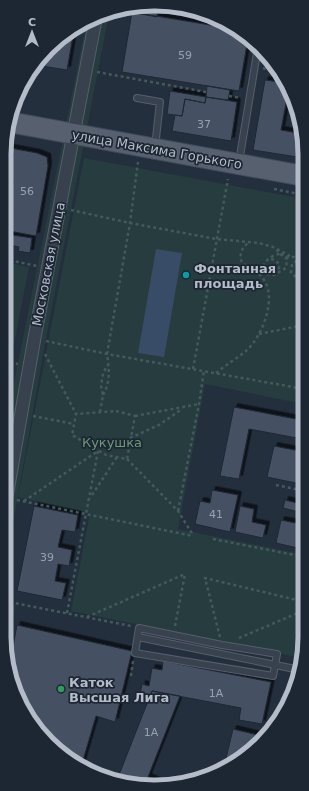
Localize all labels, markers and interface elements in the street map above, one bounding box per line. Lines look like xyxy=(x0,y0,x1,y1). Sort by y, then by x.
north arrow xyxy=(12,12,52,52)
text: С xyxy=(28,16,36,29)
house number: 59 xyxy=(178,49,192,62)
house number: 37 xyxy=(197,118,211,131)
street label: улица Максима Горького xyxy=(71,127,243,172)
house number: 56 xyxy=(20,185,34,198)
street label: Московская улица xyxy=(29,201,68,327)
place label: Фонтанная площадь xyxy=(194,261,276,291)
marker: Фонтанная площадь xyxy=(181,270,191,280)
park label: Кукушка xyxy=(82,435,142,450)
house number: 41 xyxy=(209,508,223,521)
house number: 39 xyxy=(40,551,54,564)
place label: Каток Высшая Лига xyxy=(69,675,169,705)
marker: Каток Высшая Лига xyxy=(56,684,66,694)
house number: 1А xyxy=(209,687,224,700)
house number: 1А xyxy=(144,726,159,739)

